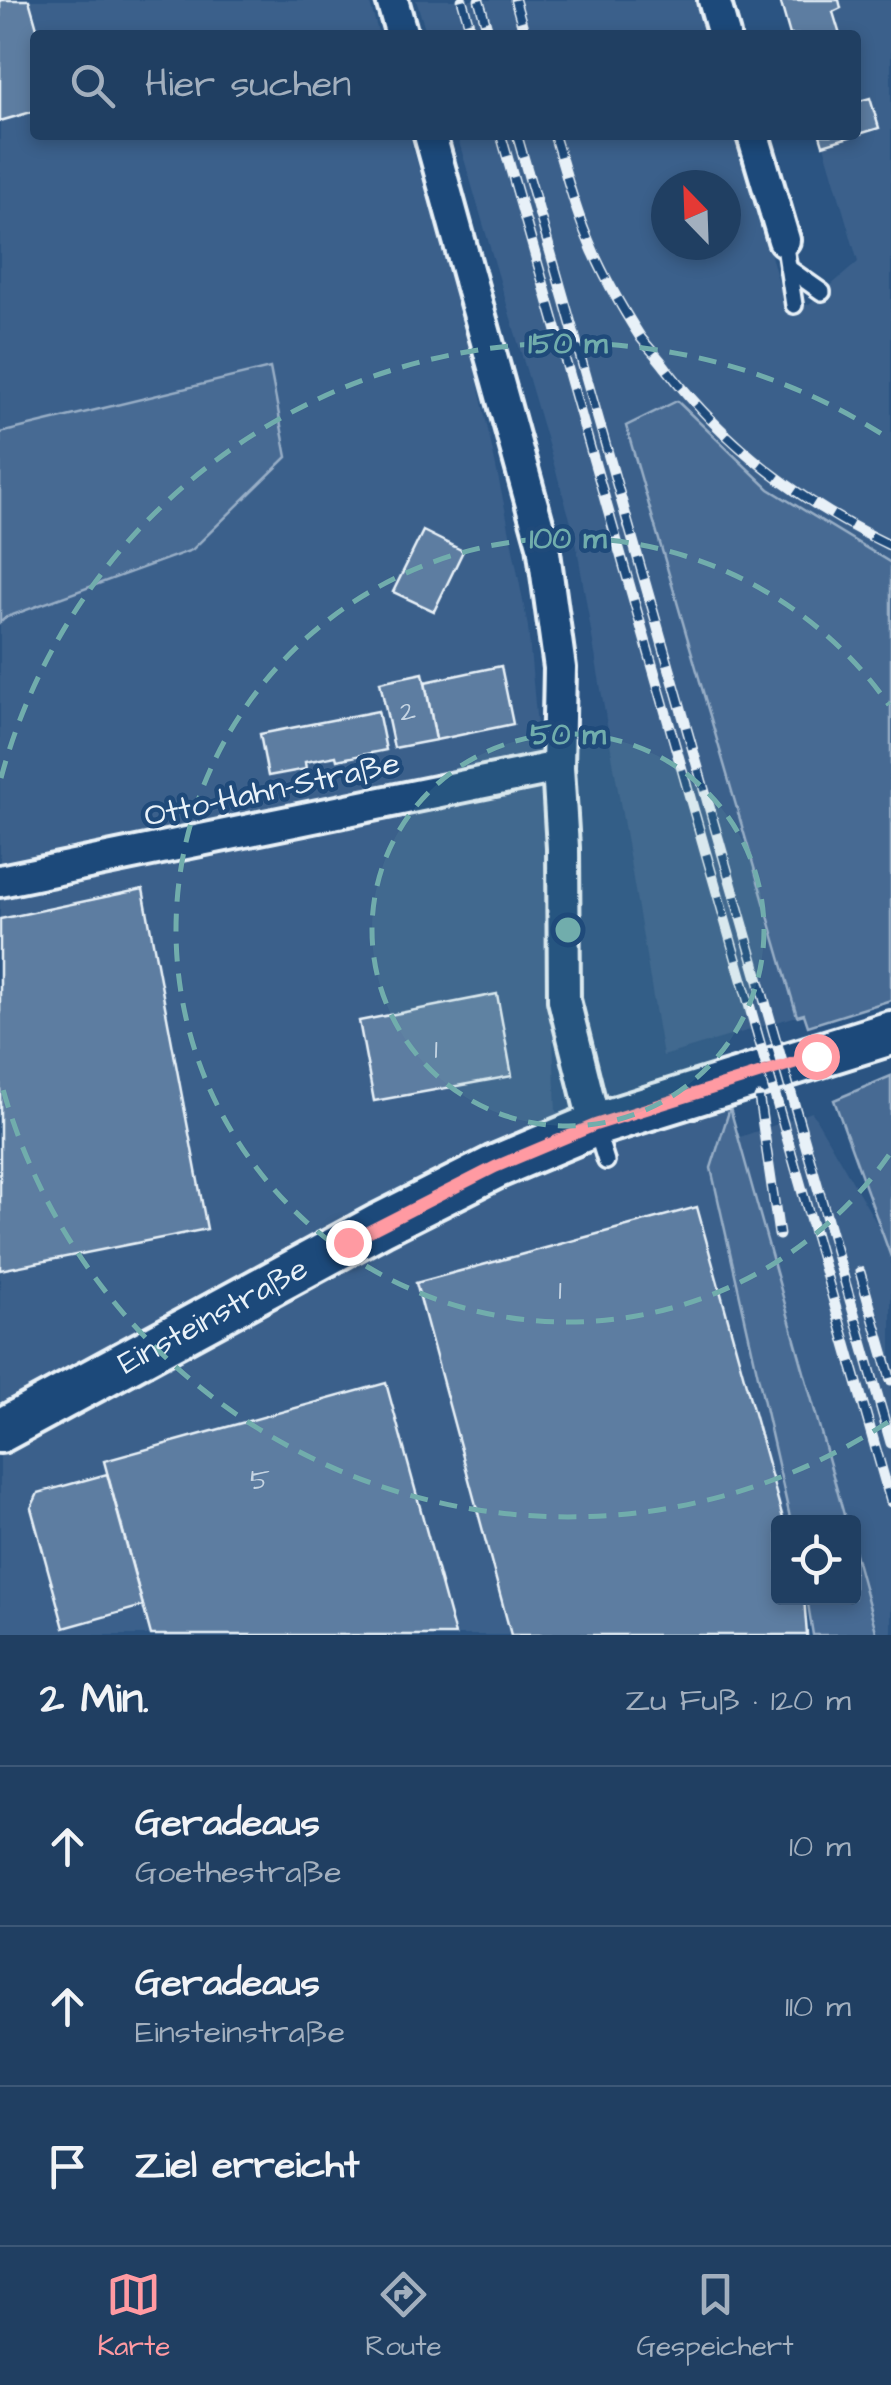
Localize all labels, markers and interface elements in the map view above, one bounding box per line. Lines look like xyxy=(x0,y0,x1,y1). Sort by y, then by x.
search box xyxy=(30,30,861,140)
icon: search xyxy=(65,58,120,113)
text: Hier suchen xyxy=(145,59,351,111)
north arrow xyxy=(651,170,741,260)
text: 150 m xyxy=(528,323,608,365)
text: 100 m xyxy=(529,518,607,560)
house number: 2 xyxy=(400,692,416,731)
text: 50 m xyxy=(530,714,606,756)
street label: Otto-Hahn-Straße xyxy=(140,741,404,839)
centre of rings xyxy=(550,912,586,948)
house number: 1 xyxy=(434,1030,438,1069)
route start xyxy=(794,1034,840,1080)
route end xyxy=(326,1220,372,1266)
street label: Einsteinstraße xyxy=(110,1246,316,1385)
house number: 1 xyxy=(558,1271,562,1310)
house number: 5 xyxy=(250,1461,270,1500)
map controls xyxy=(771,1515,861,1605)
button: locate xyxy=(771,1515,861,1605)
text: 2 Min. xyxy=(40,1671,149,1729)
text: Zu Fuß · 120 m xyxy=(625,1678,851,1723)
text: Geradeaus xyxy=(135,1798,320,1850)
icon: ahead xyxy=(40,1819,95,1874)
text: 10 m xyxy=(789,1824,851,1869)
text: Goethestraße xyxy=(135,1850,342,1895)
text: Geradeaus xyxy=(135,1958,320,2010)
icon: ahead xyxy=(40,1979,95,2034)
text: 110 m xyxy=(785,1984,851,2029)
text: Einsteinstraße xyxy=(135,2010,345,2055)
icon: arrive xyxy=(40,2139,95,2194)
text: Ziel erreicht xyxy=(135,2140,359,2192)
tab: Karte xyxy=(97,2267,171,2366)
tab: Route xyxy=(365,2267,442,2366)
tab: Gespeichert xyxy=(637,2267,794,2366)

